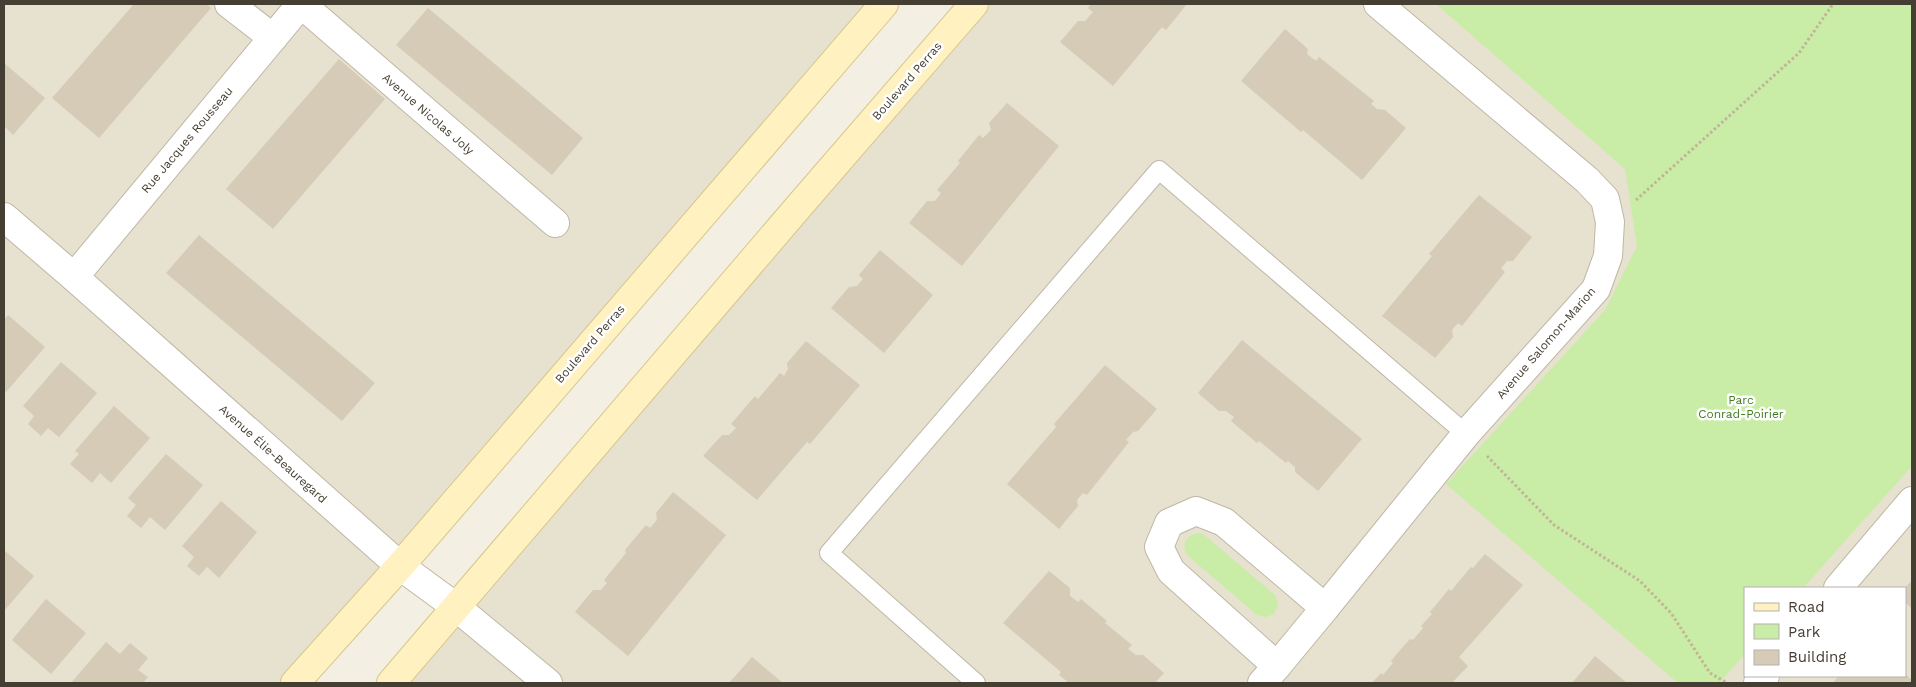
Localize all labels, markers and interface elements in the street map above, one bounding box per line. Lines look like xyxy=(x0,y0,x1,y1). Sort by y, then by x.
street label: Boulevard Perras xyxy=(869,39,945,123)
street label: Avenue Nicolas Joly xyxy=(379,70,477,158)
street label: Rue Jacques Rousseau xyxy=(138,84,236,196)
street label: Avenue Salomon-Marion xyxy=(1494,284,1598,402)
street label: Boulevard Perras xyxy=(552,302,628,386)
park label: Parc Conrad-Poirier xyxy=(1698,393,1784,421)
street label: Avenue Élie-Beauregard xyxy=(216,402,330,506)
legend xyxy=(1744,587,1906,677)
text: Road xyxy=(1788,598,1825,616)
text: Park xyxy=(1788,623,1821,641)
text: Building xyxy=(1788,648,1846,666)

